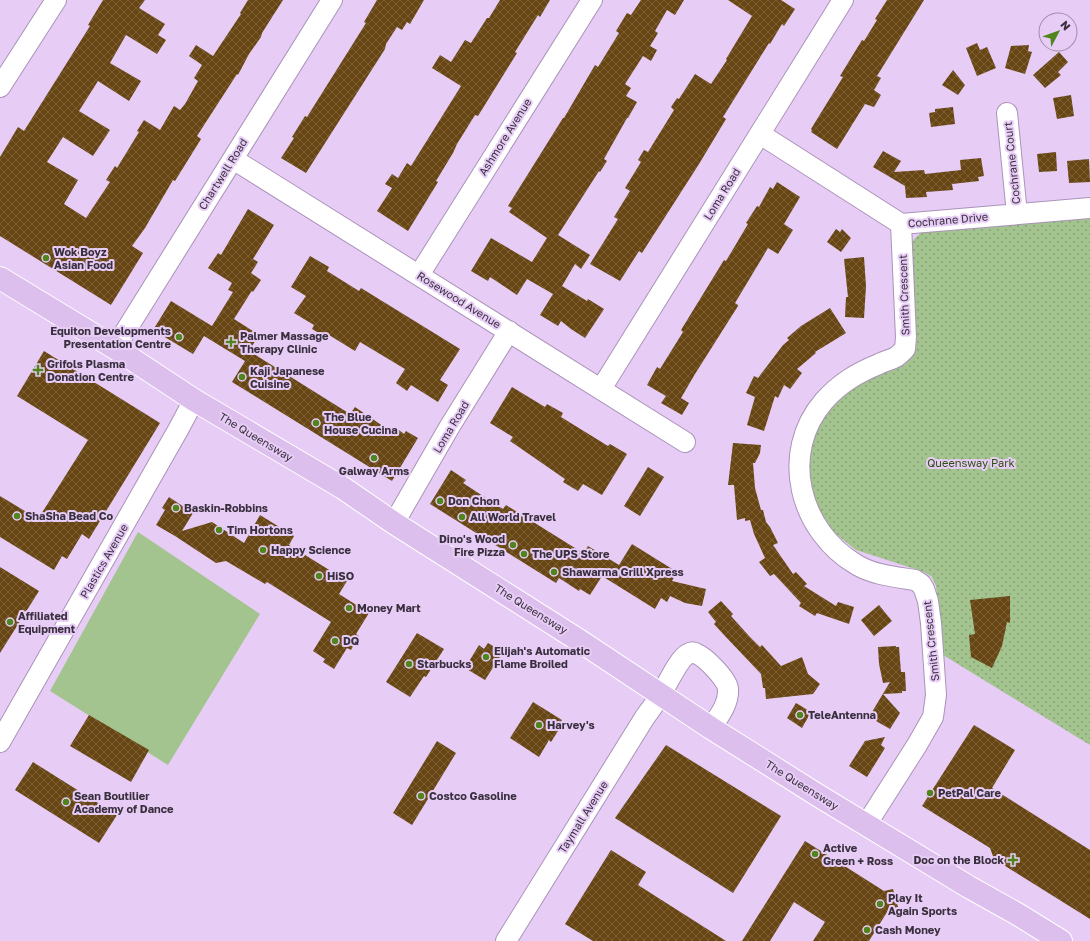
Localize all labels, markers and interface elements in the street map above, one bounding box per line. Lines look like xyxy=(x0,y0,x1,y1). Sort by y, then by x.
north arrow xyxy=(1038,12,1078,52)
text: N xyxy=(1058,18,1074,33)
street label: Ashmore Avenue xyxy=(476,96,534,178)
street label: Cochrane Court xyxy=(1001,121,1022,205)
street label: Chartwell Road xyxy=(195,136,250,212)
street label: Loma Road xyxy=(701,166,743,222)
street label: Cochrane Drive xyxy=(907,210,989,229)
place label: Wok Boyz Asian Food xyxy=(54,245,113,271)
marker: Wok Boyz Asian Food xyxy=(41,253,51,263)
street label: Smith Crescent xyxy=(896,254,911,336)
street label: Rosewood Avenue xyxy=(415,269,504,331)
place label: Equiton Developments Presentation Centre xyxy=(50,324,171,350)
place label: Palmer Massage Therapy Clinic xyxy=(240,329,329,355)
marker: Equiton Developments Presentation Centre xyxy=(174,332,184,342)
marker: Palmer Massage Therapy Clinic xyxy=(225,336,237,348)
place label: Grifols Plasma Donation Centre xyxy=(47,357,134,383)
marker: Grifols Plasma Donation Centre xyxy=(32,364,44,376)
place label: Kaji Japanese Cuisine xyxy=(250,364,325,390)
marker: Kaji Japanese Cuisine xyxy=(237,372,247,382)
street label: Loma Road xyxy=(430,398,471,455)
street label: The Queensway xyxy=(217,409,295,464)
place label: The Blue House Cucina xyxy=(324,410,398,436)
marker: The Blue House Cucina xyxy=(311,418,321,428)
marker: Galway Arms xyxy=(369,453,379,463)
park label: Queensway Park xyxy=(927,456,1015,469)
place label: Galway Arms xyxy=(339,464,409,477)
place label: Don Chon xyxy=(448,494,500,507)
marker: Don Chon xyxy=(435,496,445,506)
place label: Baskin-Robbins xyxy=(184,501,268,514)
marker: Baskin-Robbins xyxy=(171,503,181,513)
place label: ShaSha Bead Co xyxy=(25,509,114,522)
place label: All World Travel xyxy=(470,510,556,523)
marker: ShaSha Bead Co xyxy=(12,511,22,521)
marker: All World Travel xyxy=(457,512,467,522)
street label: Plastics Avenue xyxy=(77,521,130,600)
place label: Tim Hortons xyxy=(227,523,293,536)
marker: Tim Hortons xyxy=(214,525,224,535)
place label: Dino's Wood Fire Pizza xyxy=(439,532,505,558)
marker: Dino's Wood Fire Pizza xyxy=(508,540,518,550)
place label: Happy Science xyxy=(271,543,352,556)
marker: Happy Science xyxy=(258,545,268,555)
place label: The UPS Store xyxy=(532,547,610,560)
marker: The UPS Store xyxy=(519,549,529,559)
place label: Shawarma Grill Xpress xyxy=(562,565,684,578)
marker: Shawarma Grill Xpress xyxy=(549,567,559,577)
place label: HiSO xyxy=(327,569,354,582)
marker: HiSO xyxy=(314,571,324,581)
street label: The Queensway xyxy=(492,581,570,636)
street label: Smith Crescent xyxy=(920,600,941,682)
place label: Money Mart xyxy=(357,601,421,614)
marker: Money Mart xyxy=(344,603,354,613)
place label: Affiliated Equipment xyxy=(18,609,76,635)
marker: Affiliated Equipment xyxy=(5,617,15,627)
place label: DQ xyxy=(343,634,359,647)
marker: DQ xyxy=(330,636,340,646)
place label: Elijah's Automatic Flame Broiled xyxy=(494,644,591,670)
marker: Elijah's Automatic Flame Broiled xyxy=(481,652,491,662)
place label: Starbucks xyxy=(417,657,471,670)
marker: Starbucks xyxy=(404,659,414,669)
place label: TeleAntenna xyxy=(808,708,876,721)
marker: TeleAntenna xyxy=(795,710,805,720)
place label: Harvey's xyxy=(547,718,595,731)
marker: Harvey's xyxy=(534,720,544,730)
street label: The Queensway xyxy=(763,757,841,812)
street label: Taymall Avenue xyxy=(555,778,610,855)
place label: PetPal Care xyxy=(938,786,1001,799)
marker: PetPal Care xyxy=(925,788,935,798)
place label: Sean Boutilier Academy of Dance xyxy=(74,789,174,815)
place label: Costco Gasoline xyxy=(429,789,517,802)
marker: Costco Gasoline xyxy=(416,791,426,801)
marker: Sean Boutilier Academy of Dance xyxy=(61,797,71,807)
place label: Active Green + Ross xyxy=(823,841,893,867)
marker: Active Green + Ross xyxy=(810,849,820,859)
place label: Doc on the Block xyxy=(913,853,1005,866)
marker: Doc on the Block xyxy=(1007,854,1019,866)
place label: Play It Again Sports xyxy=(888,891,957,917)
marker: Play It Again Sports xyxy=(875,899,885,909)
place label: Cash Money xyxy=(875,923,941,936)
marker: Cash Money xyxy=(862,925,872,935)

